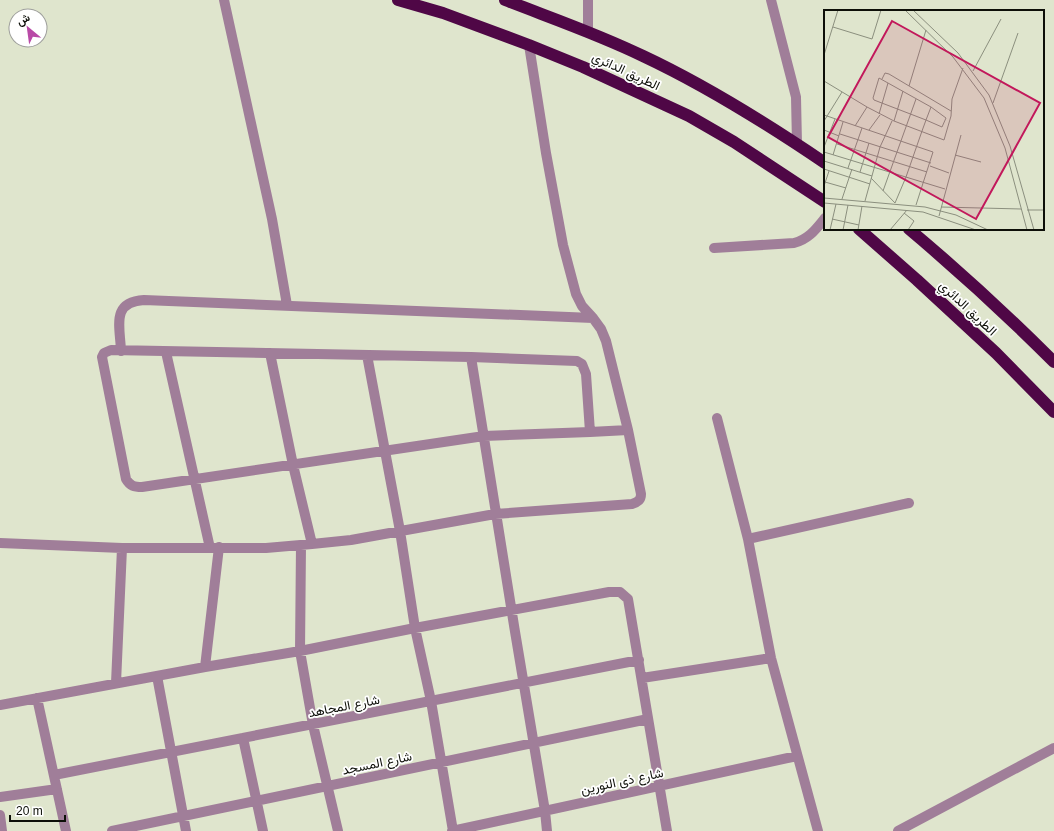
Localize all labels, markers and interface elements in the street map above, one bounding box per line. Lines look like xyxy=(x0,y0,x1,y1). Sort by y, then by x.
north arrow xyxy=(8,8,48,48)
inset map xyxy=(824,10,1044,230)
text: ش xyxy=(14,11,32,29)
street label: الطريق الدائري xyxy=(588,49,662,96)
street label: الطريق الدائري xyxy=(934,278,1000,341)
street label: شارع المجاهد xyxy=(307,692,381,722)
street label: شارع المسجد xyxy=(341,748,414,780)
street label: شارع ذى النورين xyxy=(579,765,665,799)
scale bar xyxy=(10,797,65,823)
text: 20 m xyxy=(16,804,43,818)

